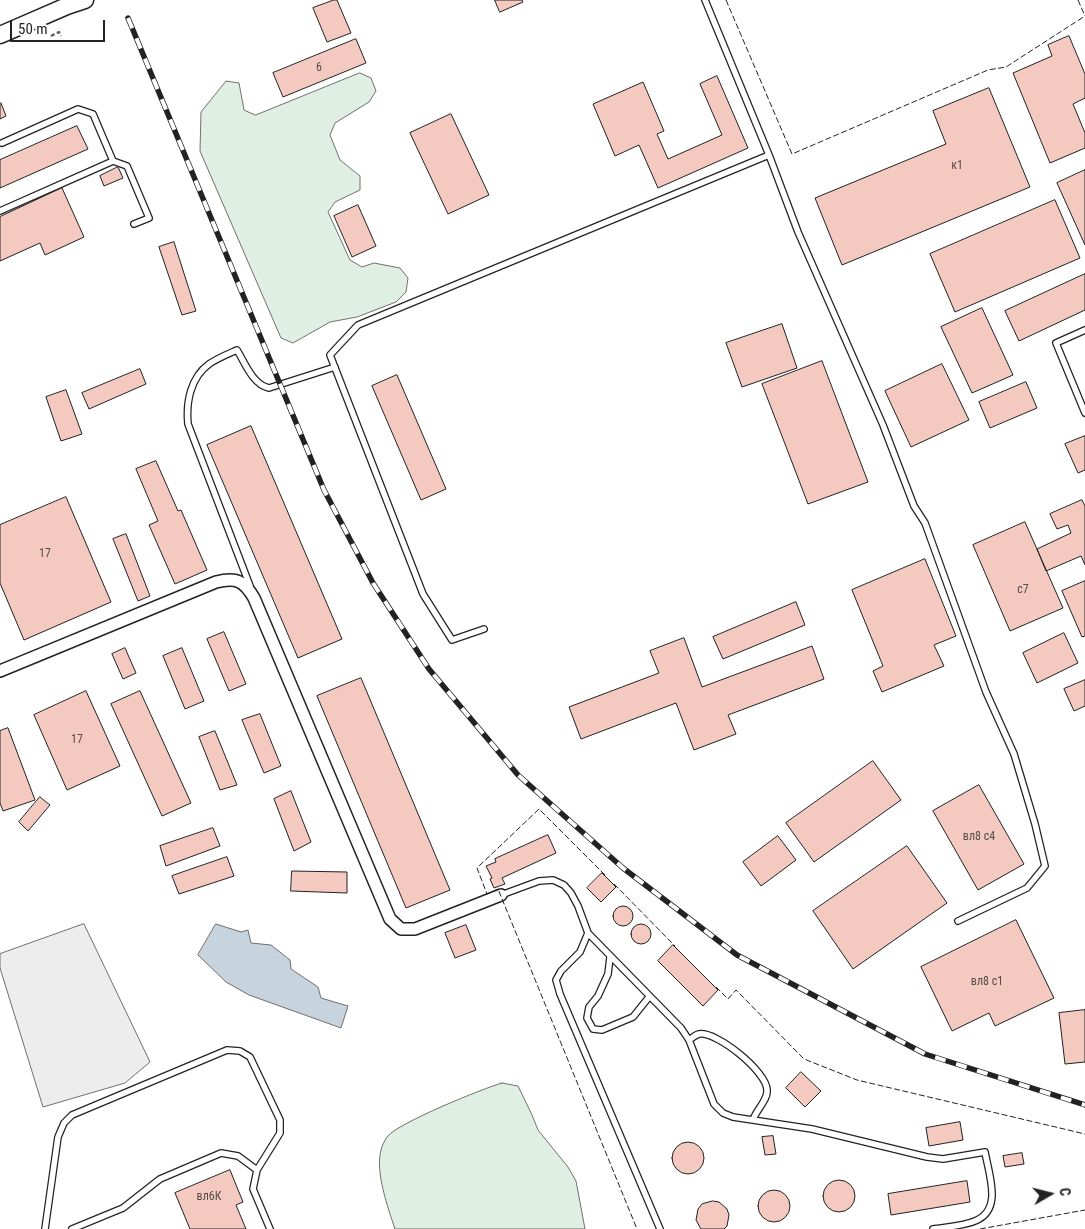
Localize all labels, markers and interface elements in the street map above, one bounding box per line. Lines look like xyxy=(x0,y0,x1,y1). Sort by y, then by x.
scale bar xyxy=(12,10,108,42)
text: 50 m xyxy=(18,20,48,38)
house number: 6 xyxy=(316,61,322,75)
house number: к1 xyxy=(951,159,963,173)
house number: 17 xyxy=(39,547,51,561)
house number: c7 xyxy=(1017,583,1029,597)
house number: 17 xyxy=(71,733,83,747)
house number: вл8 с4 xyxy=(963,830,995,844)
house number: вл8 с1 xyxy=(971,975,1003,989)
north arrow xyxy=(1025,1169,1075,1219)
text: С xyxy=(1056,1187,1073,1197)
house number: вл6К xyxy=(197,1190,221,1204)

